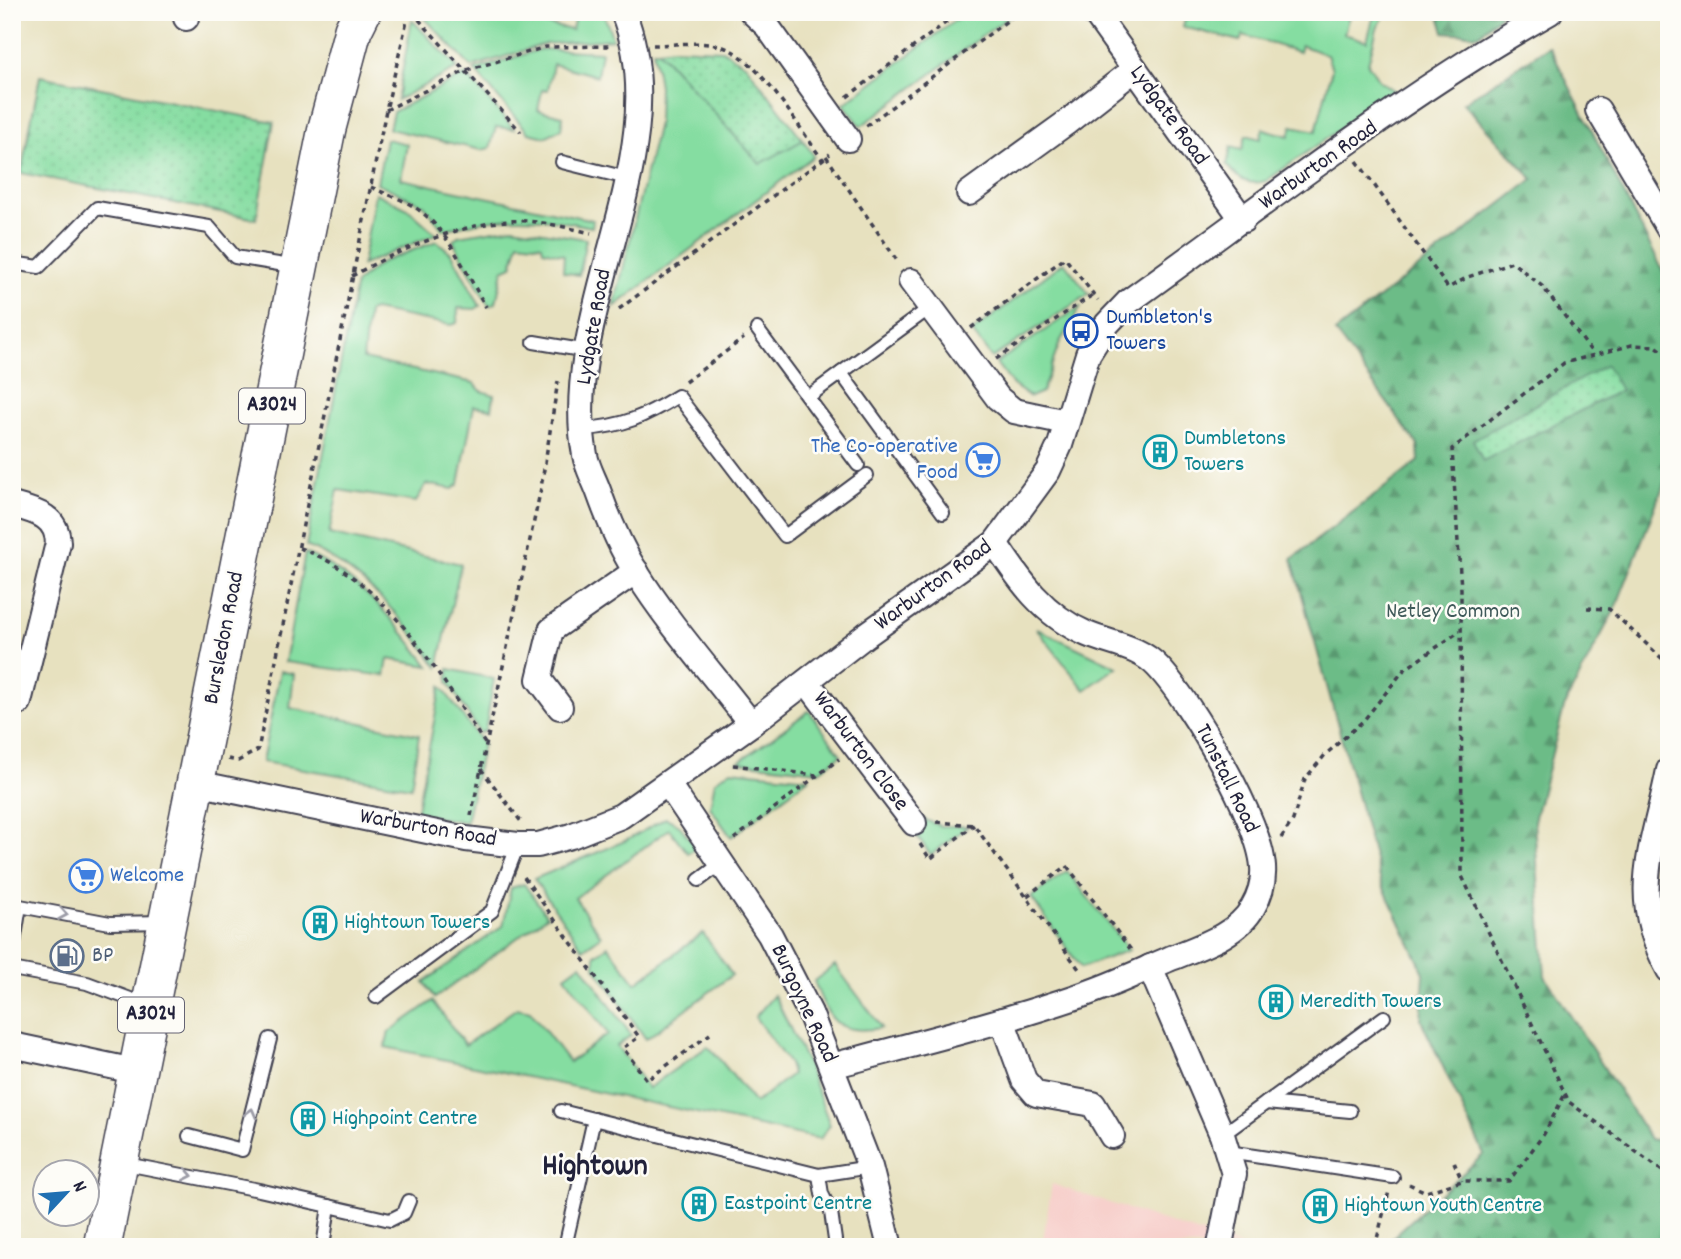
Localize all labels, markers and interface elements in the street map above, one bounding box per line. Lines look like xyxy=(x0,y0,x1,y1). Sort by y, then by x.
street label: Lydgate Road xyxy=(1120,59,1216,173)
street label: Warburton Road xyxy=(1253,113,1385,219)
street label: Lydgate Road xyxy=(569,266,621,388)
place label: Dumbleton's Towers xyxy=(1106,302,1213,361)
bus stop icon: Dumbleton's Towers xyxy=(1062,312,1100,350)
road number: A3024 xyxy=(239,388,305,424)
place label: Dumbletons Towers xyxy=(1184,423,1286,482)
place label: The Co-operative Food xyxy=(811,431,958,490)
building icon: Dumbletons Towers xyxy=(1141,433,1179,471)
supermarket icon: The Co-operative Food xyxy=(964,441,1002,479)
street label: Warburton Road xyxy=(868,532,1000,640)
street label: Bursledon Road xyxy=(196,569,254,707)
park label: Netley Common xyxy=(1386,596,1520,629)
street label: Warburton Close xyxy=(804,685,916,819)
street label: Tunstall Road xyxy=(1185,719,1267,839)
street label: Warburton Road xyxy=(357,801,499,857)
supermarket icon: Welcome xyxy=(67,857,105,895)
place label: Welcome xyxy=(110,860,184,893)
building icon: Hightown Towers xyxy=(301,904,339,942)
one-way arrow xyxy=(57,906,69,921)
place label: Hightown Towers xyxy=(344,907,491,940)
fuel station icon: BP xyxy=(48,937,86,975)
street label: Burgoyne Road xyxy=(761,939,845,1069)
place label: BP xyxy=(92,940,113,973)
building icon: Meredith Towers xyxy=(1257,983,1295,1021)
place label: Meredith Towers xyxy=(1300,986,1442,1019)
road number: A3024 xyxy=(118,998,184,1032)
building icon: Highpoint Centre xyxy=(289,1100,327,1138)
place label: Highpoint Centre xyxy=(332,1103,477,1136)
one-way arrow xyxy=(243,1107,258,1119)
district label: Hightown xyxy=(542,1147,648,1190)
north arrow xyxy=(32,1158,102,1228)
one-way arrow xyxy=(182,1167,194,1182)
text: N xyxy=(64,1177,92,1197)
building icon: Eastpoint Centre xyxy=(680,1185,718,1223)
building icon: Hightown Youth Centre xyxy=(1301,1187,1339,1225)
place label: Eastpoint Centre xyxy=(724,1188,872,1221)
place label: Hightown Youth Centre xyxy=(1344,1190,1542,1223)

